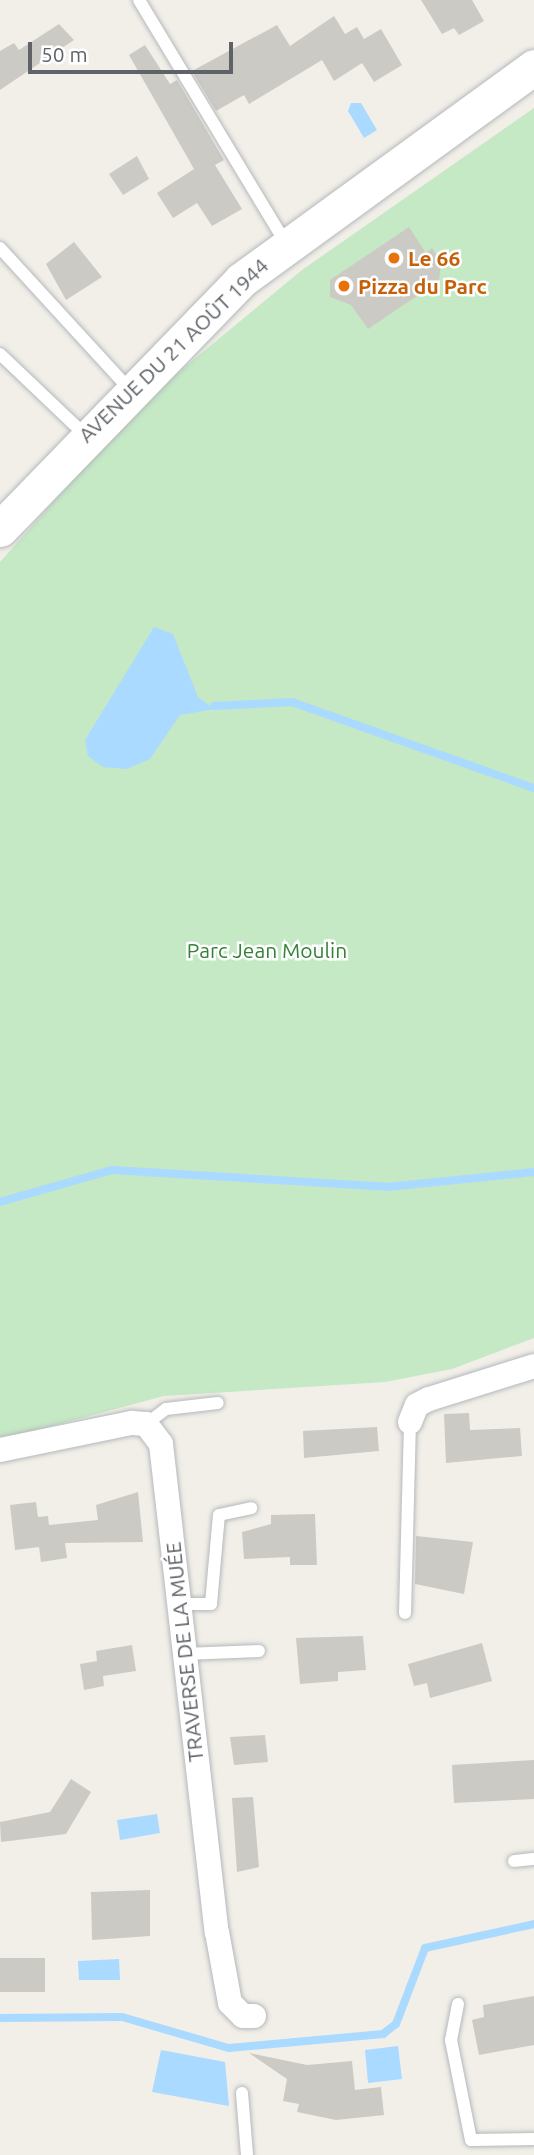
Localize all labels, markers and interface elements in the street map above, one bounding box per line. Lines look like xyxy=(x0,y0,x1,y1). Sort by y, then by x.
scale bar xyxy=(32,28,236,72)
text: 50 m xyxy=(41,42,88,66)
place label: Le 66 xyxy=(408,245,460,271)
marker: Le 66 xyxy=(386,250,402,266)
street label: AVENUE DU 21 AOÛT 1944 xyxy=(73,253,273,447)
place label: Pizza du Parc xyxy=(358,273,487,299)
marker: Pizza du Parc xyxy=(336,278,352,294)
park label: Parc Jean Moulin xyxy=(187,937,347,963)
street label: TRAVERSE DE LA MUÉE xyxy=(160,1541,208,1763)

